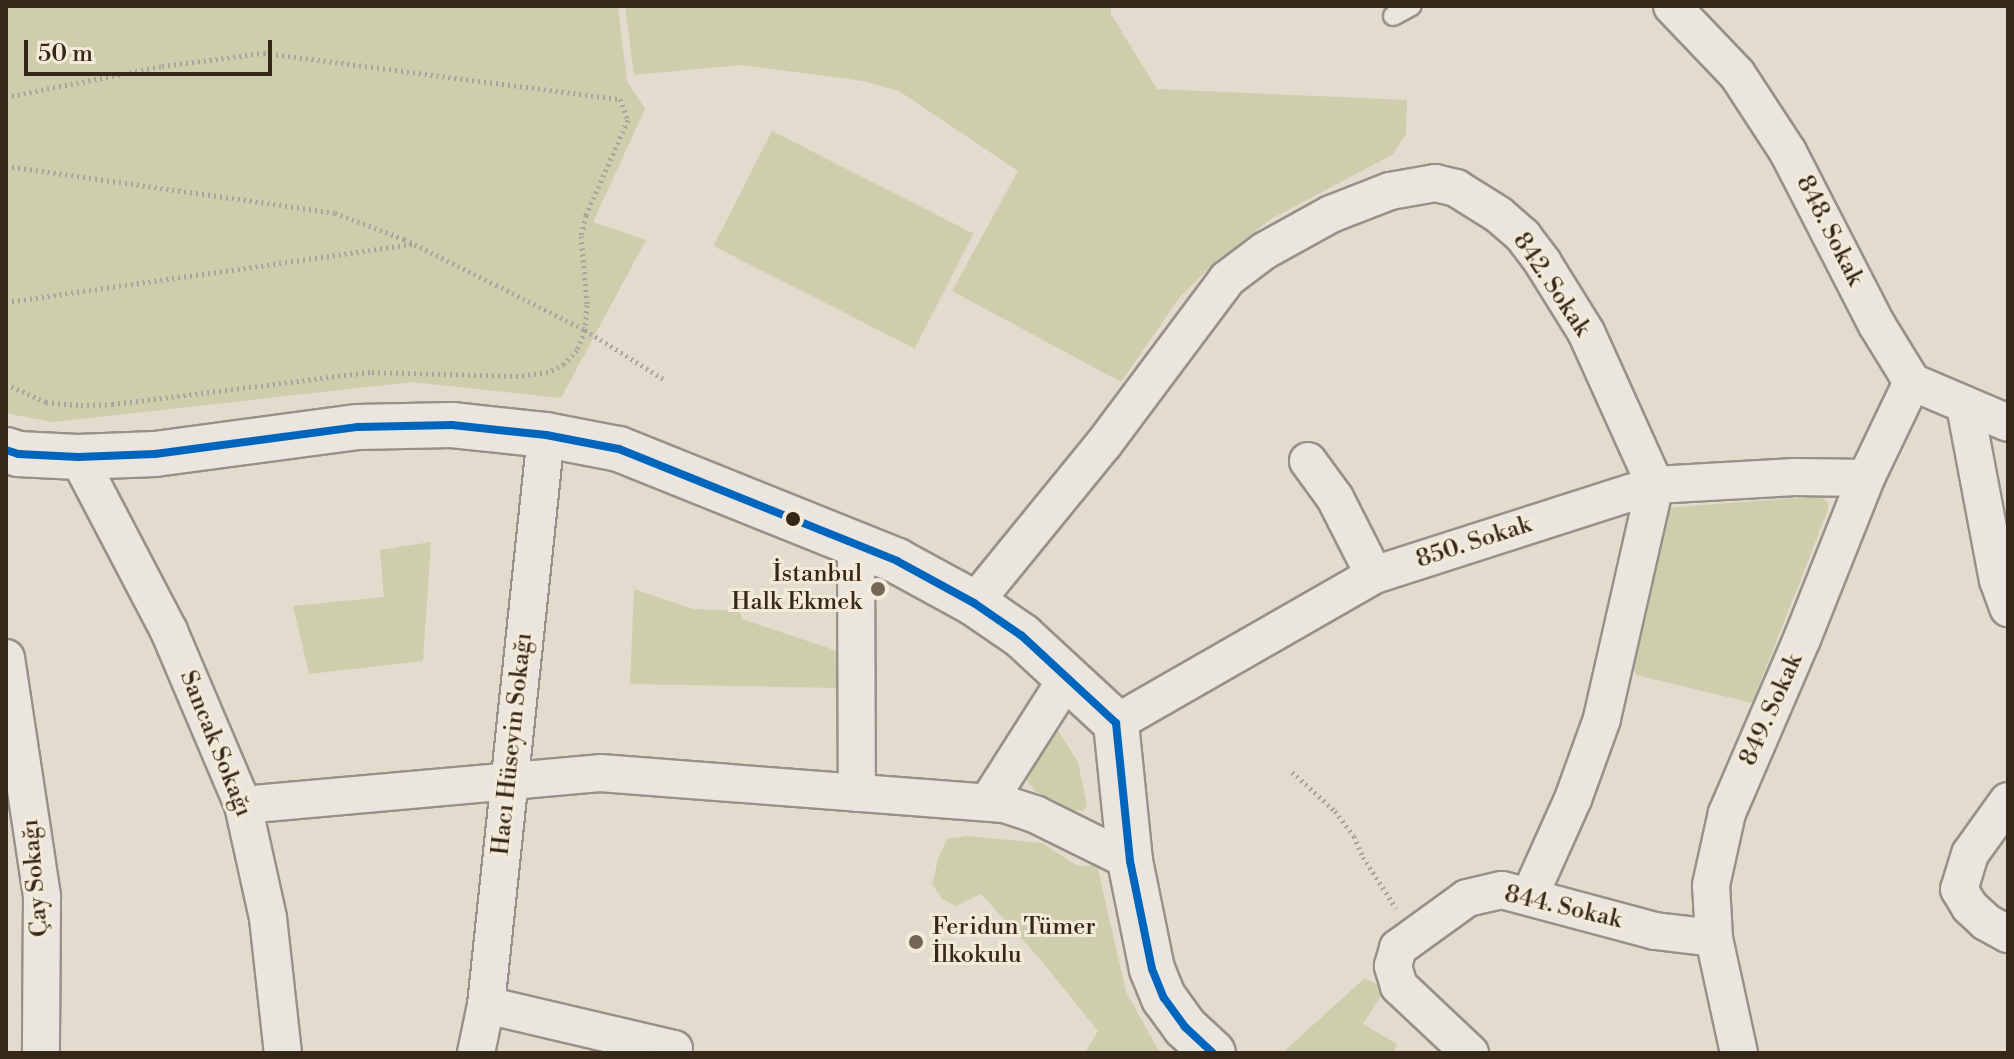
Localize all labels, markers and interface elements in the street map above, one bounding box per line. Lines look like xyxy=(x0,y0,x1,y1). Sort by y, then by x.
scale bar xyxy=(28,24,276,74)
text: 50 m xyxy=(38,39,93,69)
street label: 848. Sokak xyxy=(1789,171,1869,291)
street label: 842. Sokak xyxy=(1506,228,1596,342)
unlabelled marker xyxy=(785,511,801,527)
street label: 850. Sokak xyxy=(1413,511,1535,575)
place label: İstanbul Halk Ekmek xyxy=(731,561,862,617)
marker: İstanbul Halk Ekmek xyxy=(869,580,887,598)
street label: Hacı Hüseyin Sokağı xyxy=(487,631,539,857)
street label: 849. Sokak xyxy=(1735,650,1809,770)
street label: Sancak Sokağı xyxy=(173,667,257,821)
street label: Çay Sokağı xyxy=(17,818,55,938)
street label: 844. Sokak xyxy=(1501,881,1625,935)
place label: Feridun Tümer İlkokulu xyxy=(932,914,1096,970)
marker: Feridun Tümer İlkokulu xyxy=(907,933,925,951)

